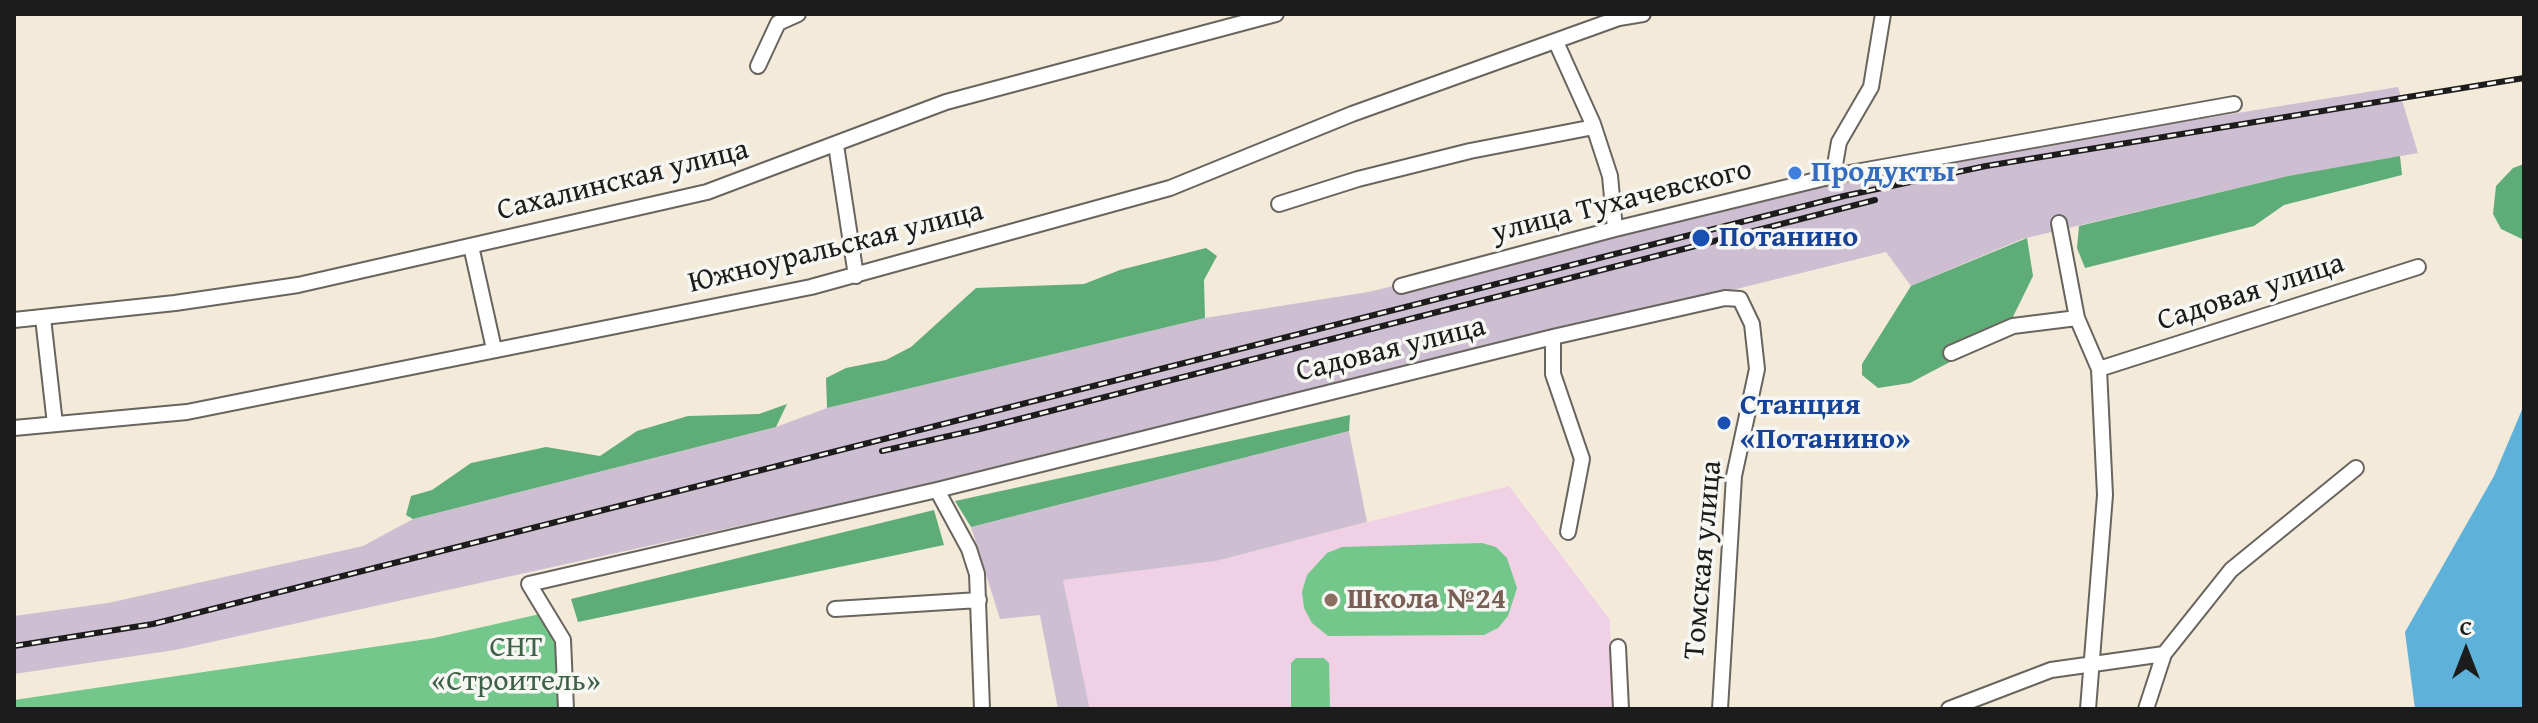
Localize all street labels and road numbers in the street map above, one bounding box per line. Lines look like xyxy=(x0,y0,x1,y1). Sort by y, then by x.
street label: Сахалинская улица xyxy=(493,132,753,230)
street label: улица Тухачевского xyxy=(1488,152,1756,252)
street label: Южноуральская улица xyxy=(685,194,987,302)
street label: Садовая улица xyxy=(2153,246,2349,340)
street label: Садовая улица xyxy=(1293,309,1489,391)
street label: Томская улица xyxy=(1677,459,1731,661)

